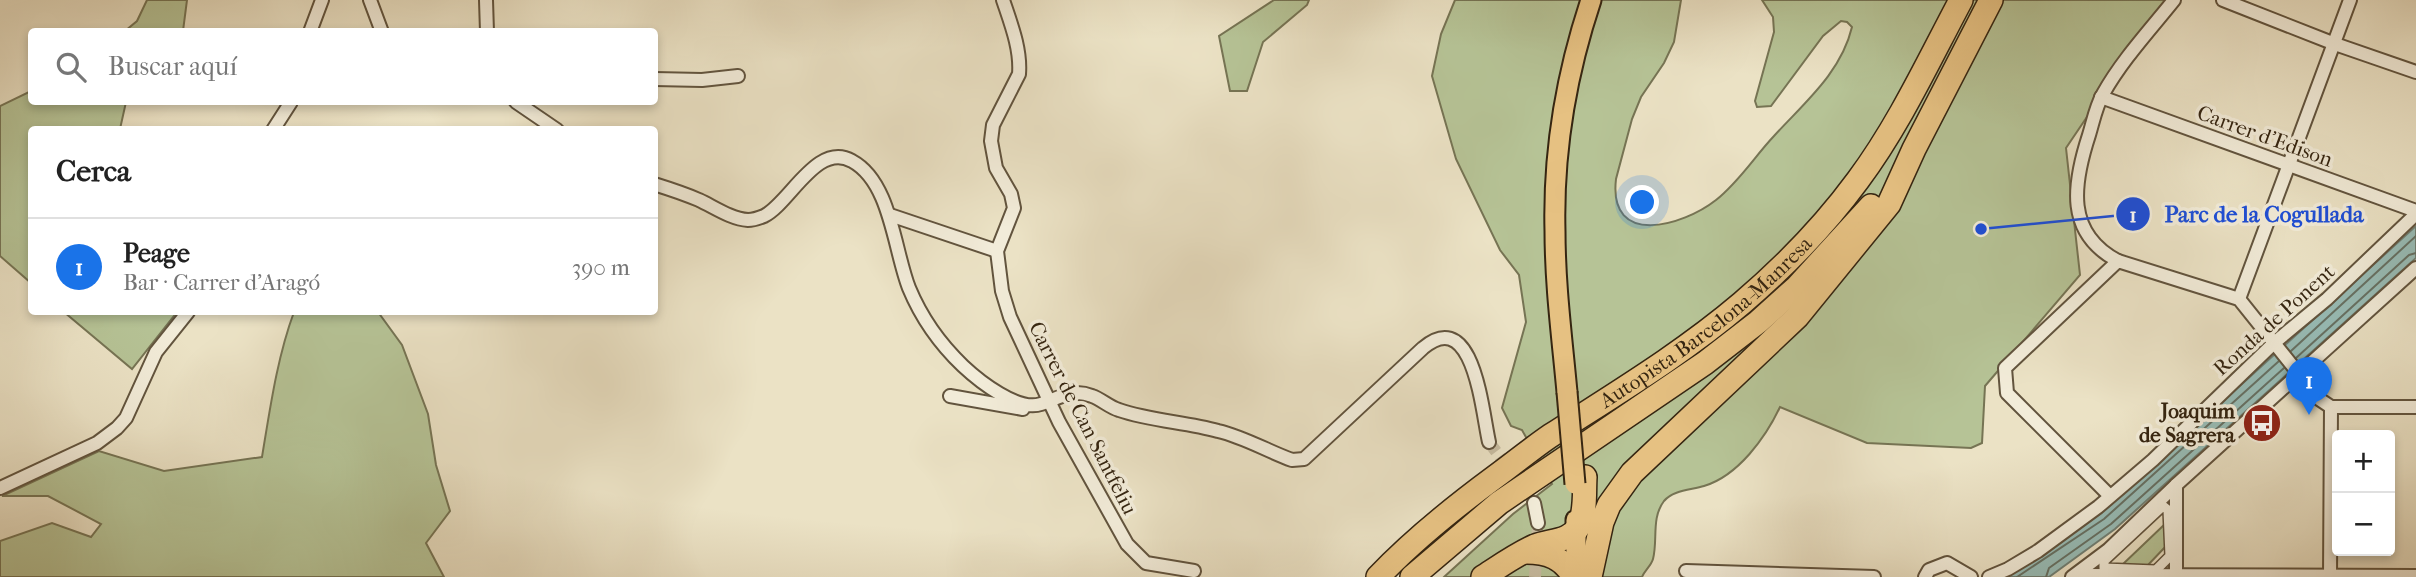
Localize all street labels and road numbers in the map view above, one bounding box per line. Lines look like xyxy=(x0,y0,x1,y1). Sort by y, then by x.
street label: Carrer d'Edison xyxy=(2194,100,2336,172)
street label: Autopista Barcelona-Manresa xyxy=(1594,231,1817,414)
street label: Ronda de Ponent xyxy=(2209,259,2340,381)
street label: Carrer de Can Santfeliu xyxy=(1024,318,1142,518)

